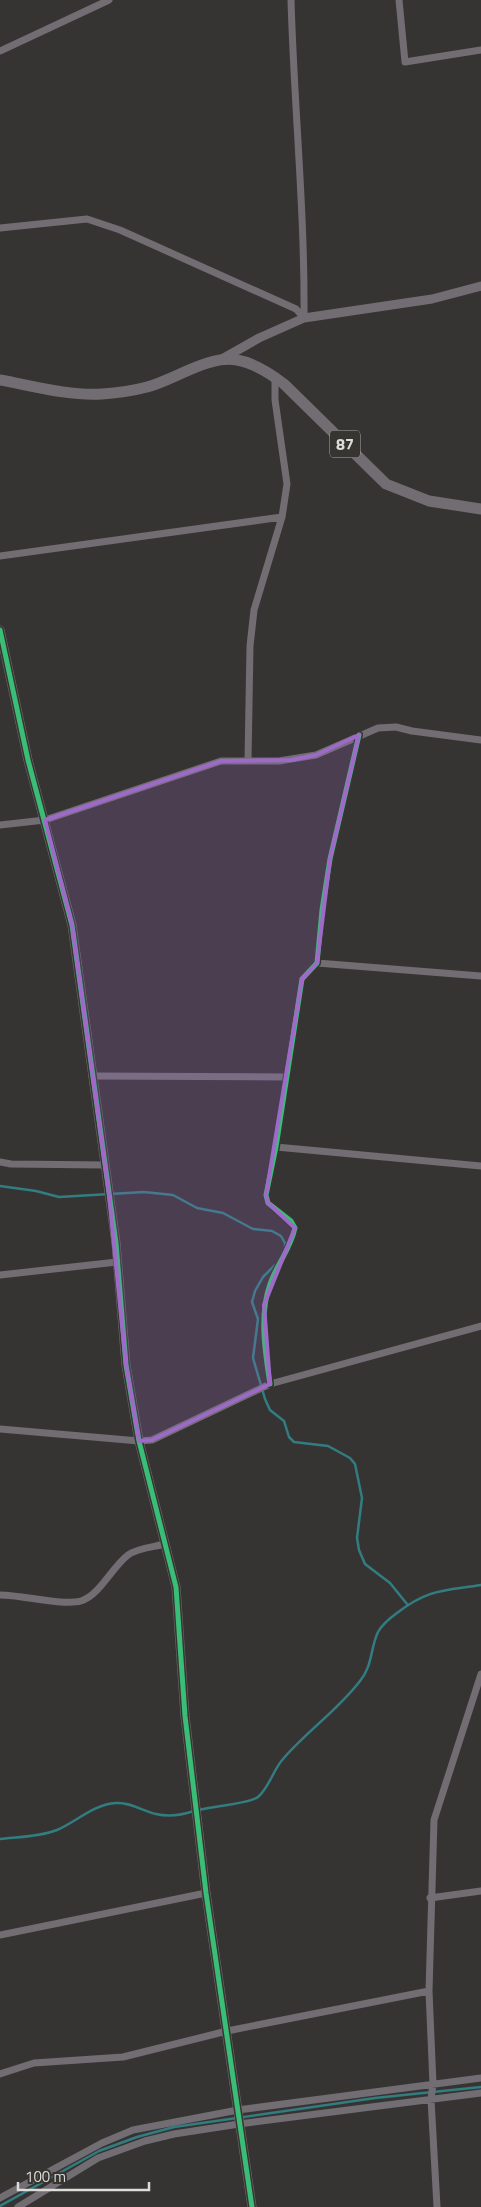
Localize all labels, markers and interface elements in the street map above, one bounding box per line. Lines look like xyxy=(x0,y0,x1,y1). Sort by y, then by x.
road number: 87 xyxy=(330,430,360,458)
scale bar xyxy=(18,2160,149,2192)
text: 100 m xyxy=(25,2165,66,2188)

